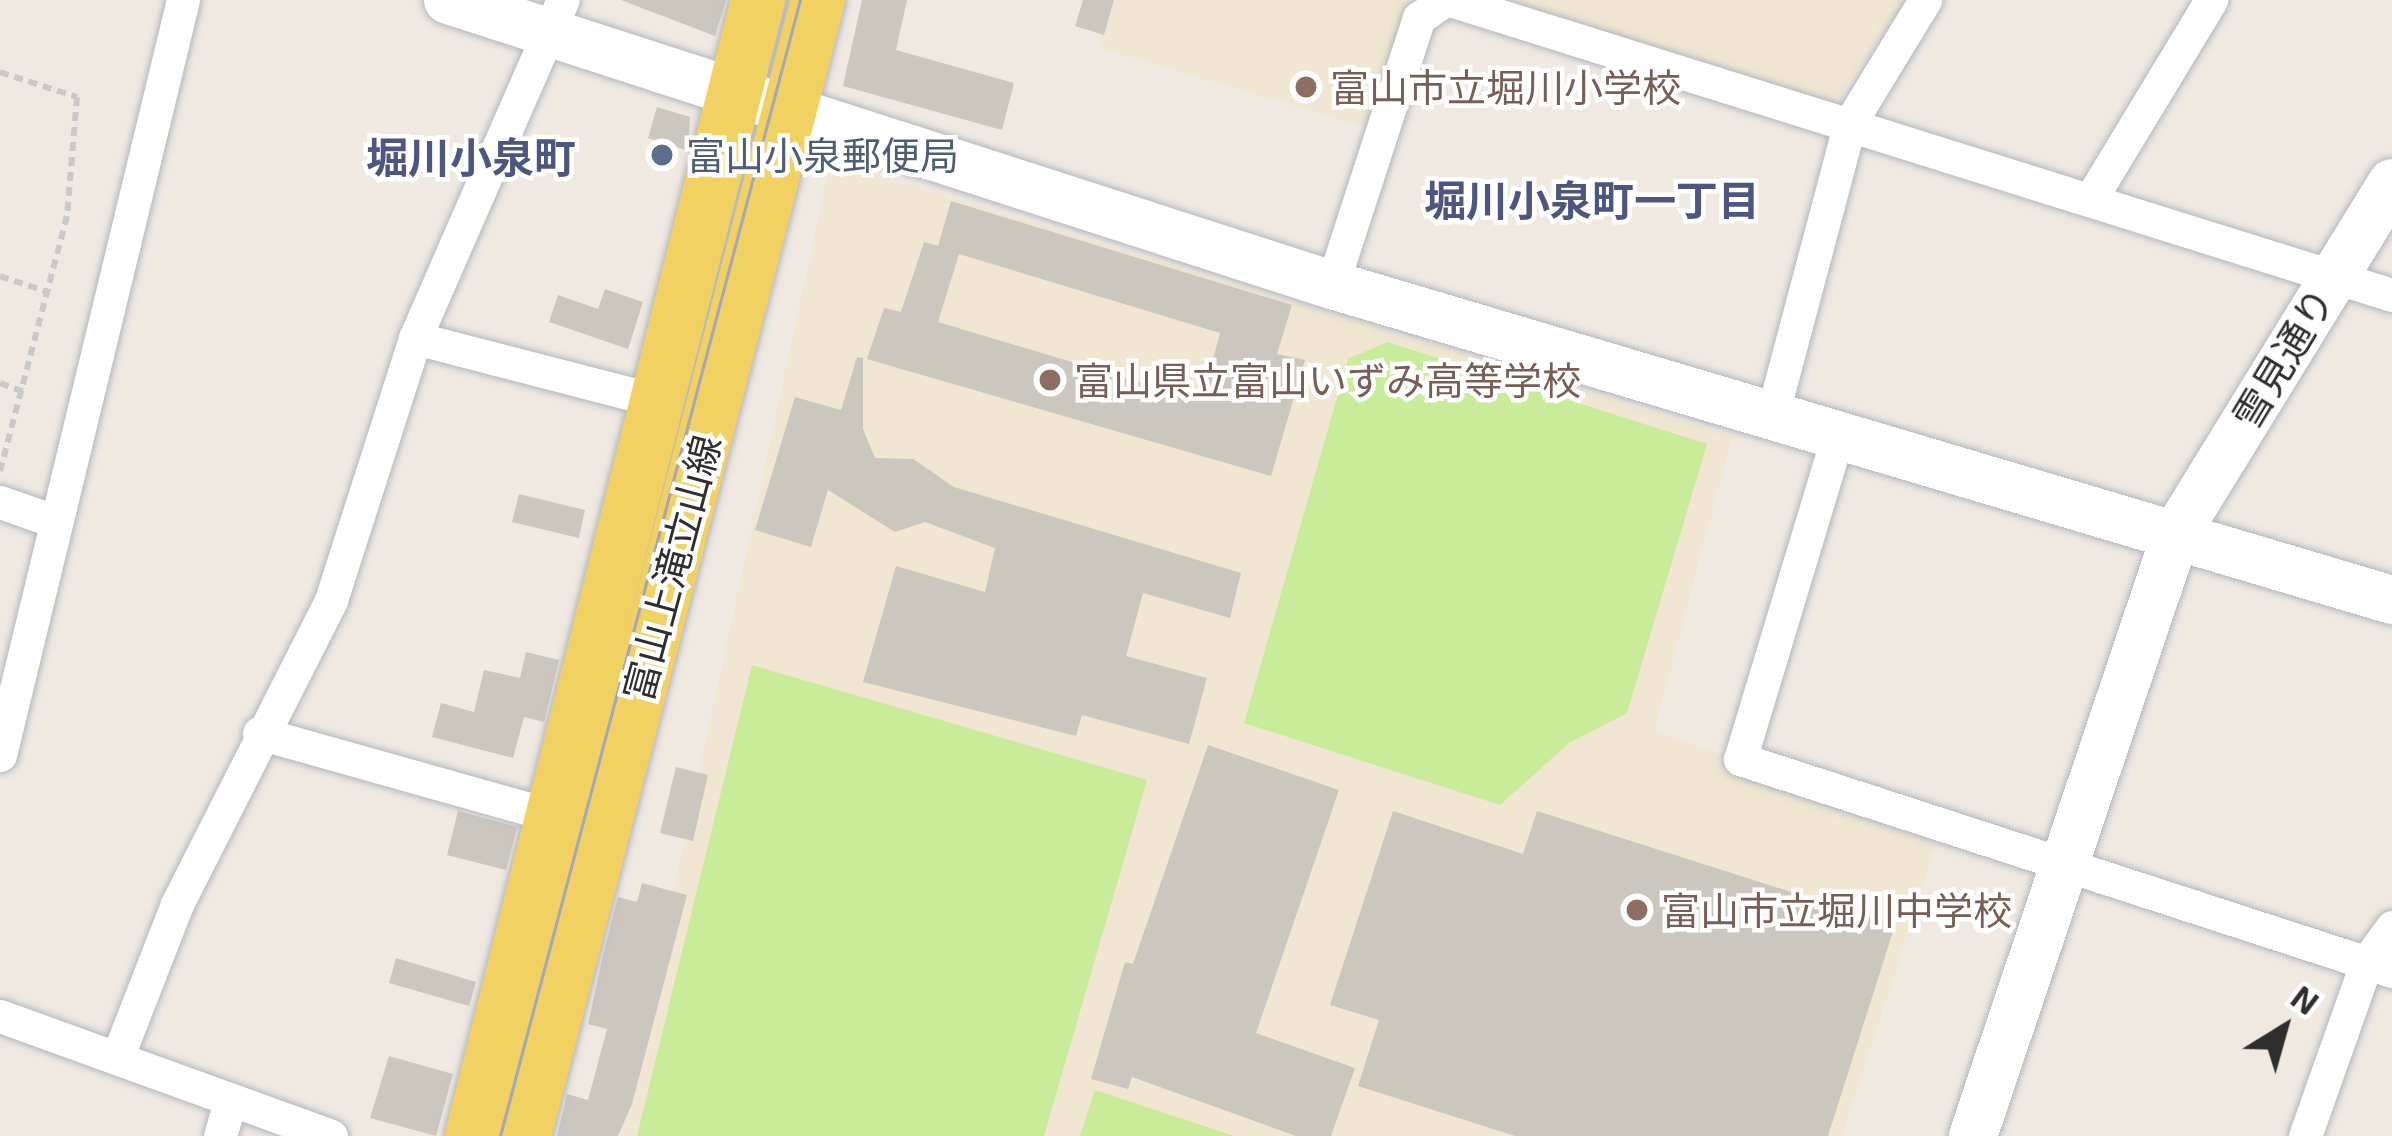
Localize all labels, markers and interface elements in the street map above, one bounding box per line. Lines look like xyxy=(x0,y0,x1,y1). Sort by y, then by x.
place label: 富山市立堀川小学校 xyxy=(1330,64,1681,110)
marker: 富山市立堀川小学校 xyxy=(1293,74,1319,100)
district label: 堀川小泉町 xyxy=(366,131,576,181)
place label: 富山小泉郵便局 xyxy=(686,132,959,178)
marker: 富山小泉郵便局 xyxy=(649,142,675,168)
district label: 堀川小泉町一丁目 xyxy=(1424,174,1760,224)
street label: 雪見通り xyxy=(2223,279,2343,437)
place label: 富山県立富山いずみ高等学校 xyxy=(1074,357,1581,403)
marker: 富山県立富山いずみ高等学校 xyxy=(1037,367,1063,393)
street label: 富山上滝立山線 xyxy=(614,430,730,706)
place label: 富山市立堀川中学校 xyxy=(1661,887,2012,933)
marker: 富山市立堀川中学校 xyxy=(1624,897,1650,923)
north arrow xyxy=(2224,968,2344,1088)
text: N xyxy=(2284,976,2327,1022)

